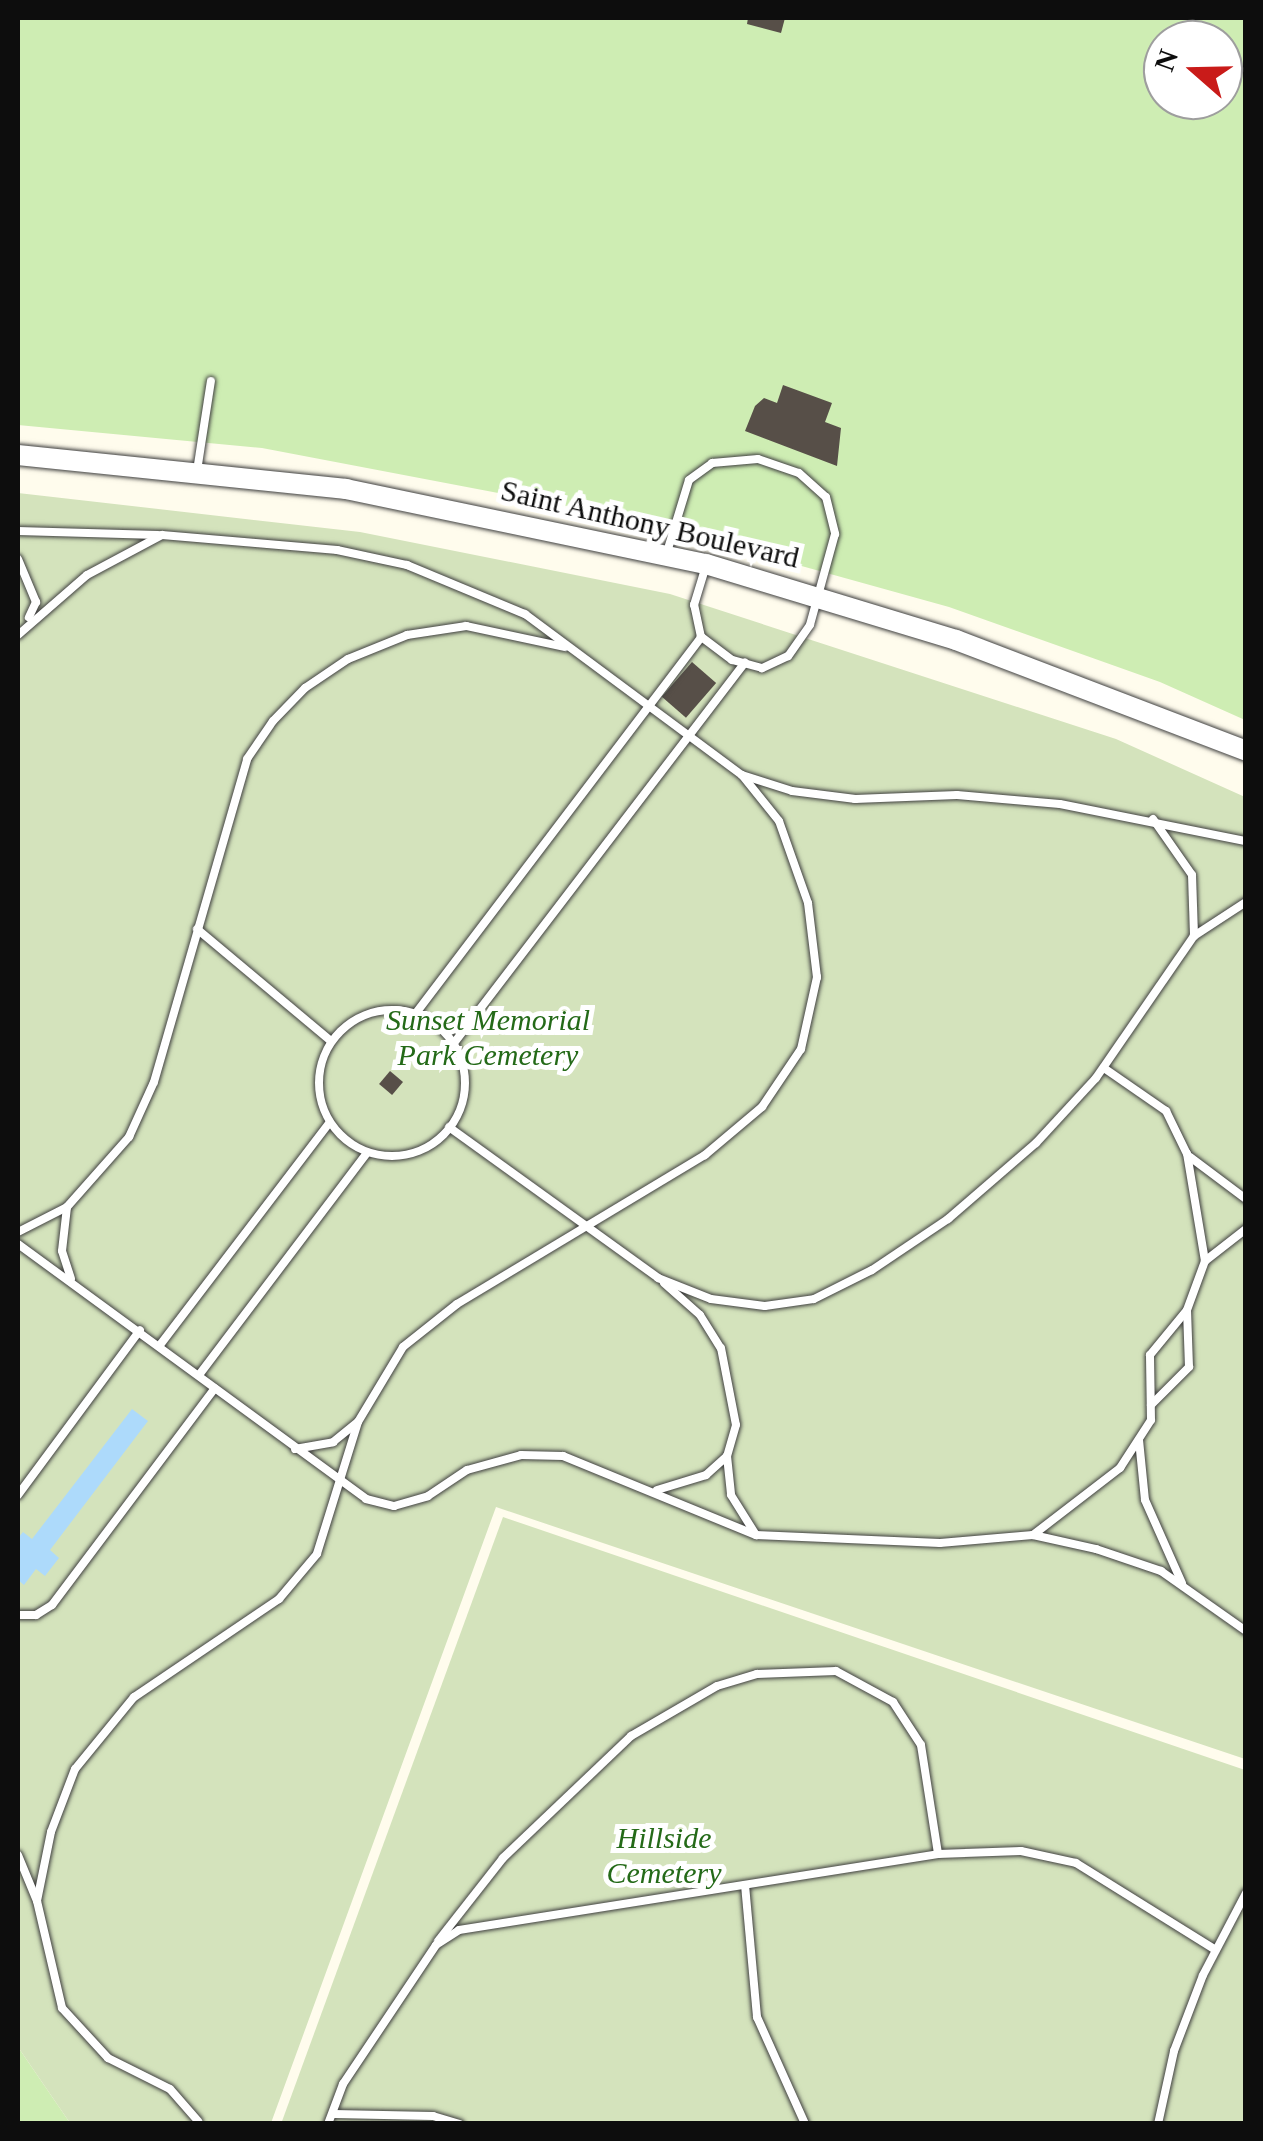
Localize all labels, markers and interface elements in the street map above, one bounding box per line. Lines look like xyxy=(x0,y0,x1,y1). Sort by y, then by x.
north arrow xyxy=(1143,20,1243,120)
text: N xyxy=(1148,45,1184,75)
street label: Saint Anthony Boulevard xyxy=(497,472,803,576)
park label: Sunset Memorial Park Cemetery xyxy=(386,1002,590,1072)
park label: Hillside Cemetery xyxy=(607,1820,721,1890)

